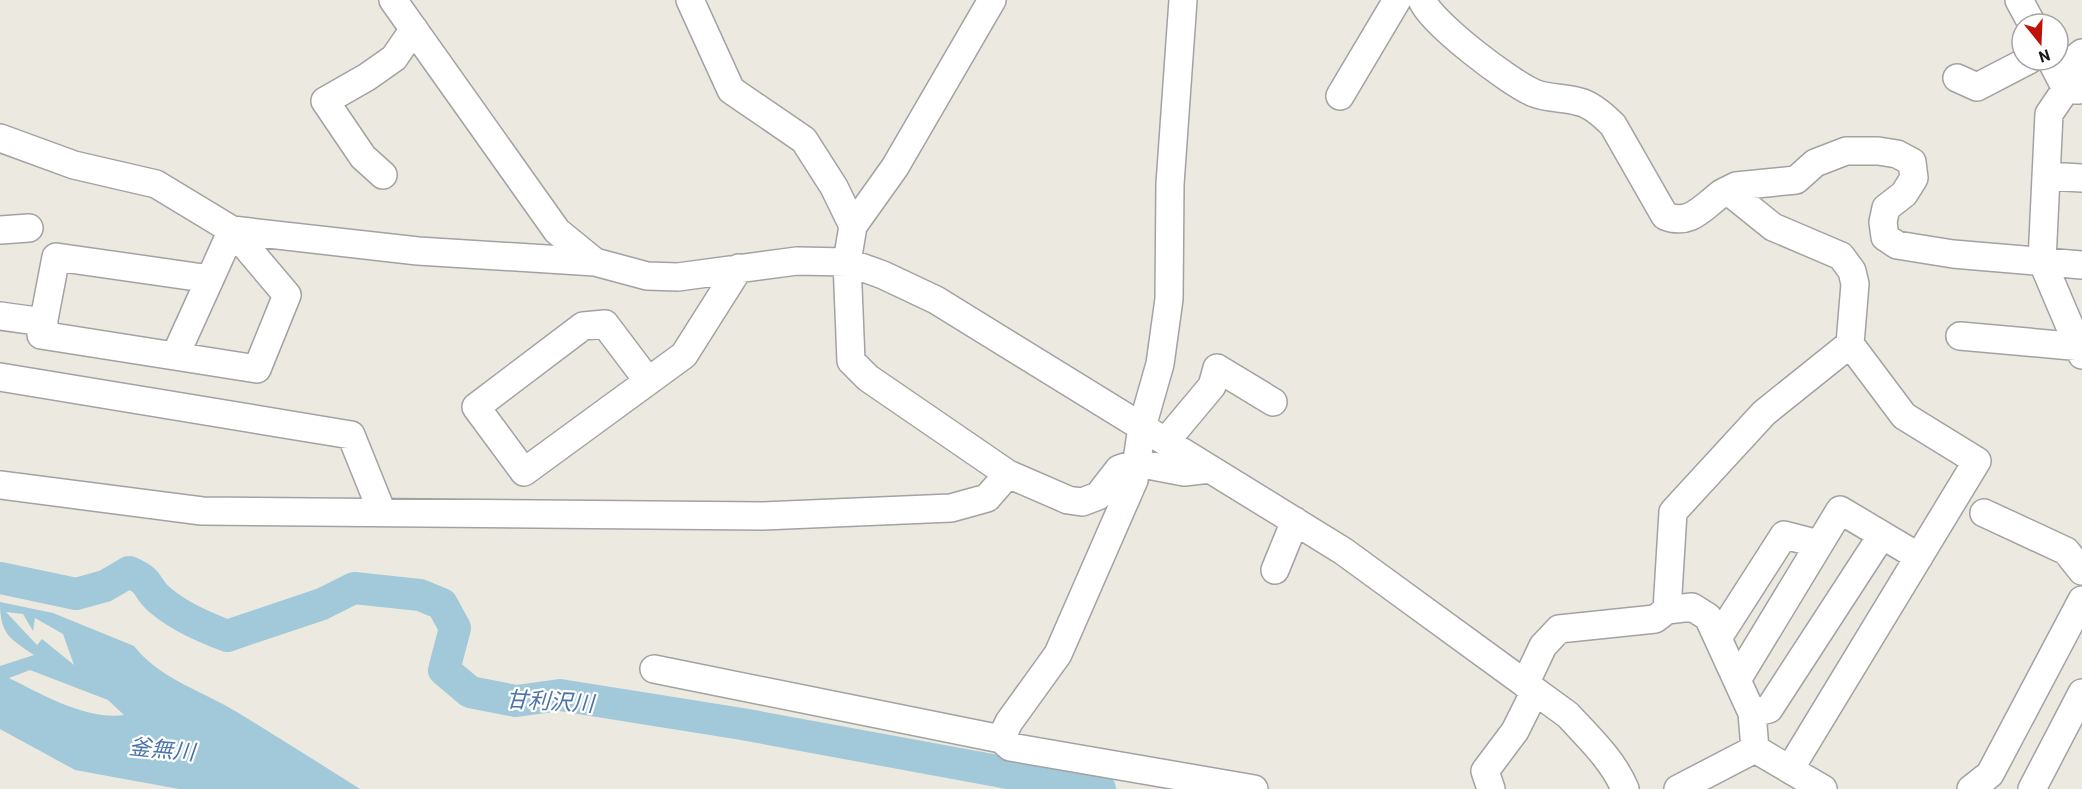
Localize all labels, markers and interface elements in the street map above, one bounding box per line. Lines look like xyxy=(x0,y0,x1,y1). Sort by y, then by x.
north arrow xyxy=(2010,12,2070,72)
text: N xyxy=(2037,46,2053,67)
water label: 甘利沢川 xyxy=(505,685,597,715)
water label: 釜無川 xyxy=(128,732,198,764)

